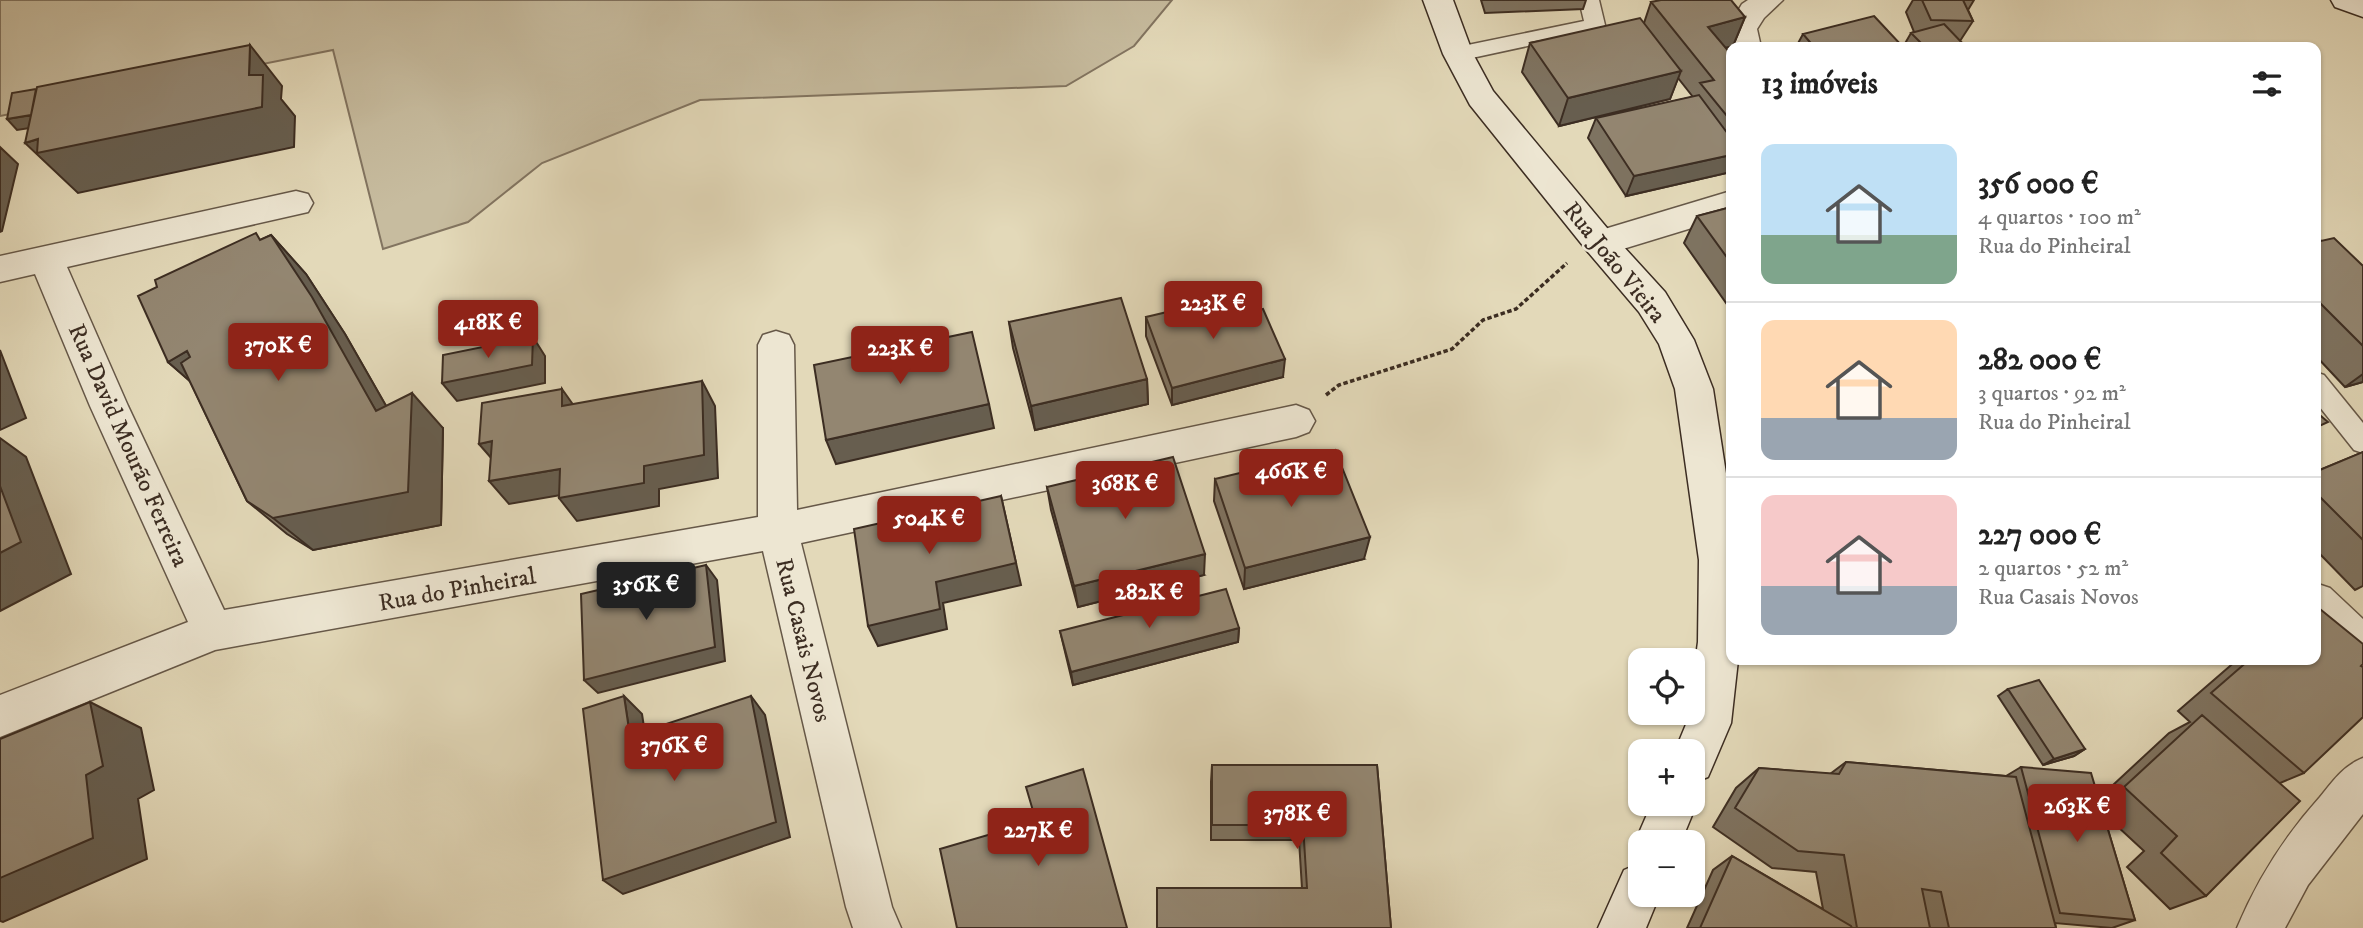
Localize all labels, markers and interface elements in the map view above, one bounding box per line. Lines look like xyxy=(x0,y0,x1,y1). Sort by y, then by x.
icon: filters xyxy=(2248,65,2286,103)
text: 13 imóveis xyxy=(1761,66,1878,103)
text: 356 000 € xyxy=(1978,166,2099,203)
icon: home xyxy=(1817,172,1901,256)
street label: Rua João Vieira xyxy=(1556,196,1673,330)
text: 4 quartos · 100 m² xyxy=(1978,203,2141,232)
text: Rua do Pinheiral xyxy=(1978,232,2131,261)
pin: 223K € xyxy=(1156,282,1270,341)
text: 223K € xyxy=(1180,289,1246,318)
pin: 418K € xyxy=(431,300,545,360)
text: 418K € xyxy=(454,308,522,337)
street label: Rua David Mourão Ferreira xyxy=(61,319,196,572)
pin: 370K € xyxy=(221,324,335,383)
pin: 223K € xyxy=(843,326,957,386)
text: 370K € xyxy=(244,331,312,360)
text: 223K € xyxy=(867,334,933,363)
text: 282 000 € xyxy=(1978,342,2101,379)
icon: home xyxy=(1817,348,1901,432)
text: 3 quartos · 92 m² xyxy=(1978,379,2126,408)
text: Rua do Pinheiral xyxy=(1978,408,2131,437)
pin: 466K € xyxy=(1234,449,1348,509)
text: 466K € xyxy=(1255,457,1327,486)
pin: 368K € xyxy=(1068,462,1182,521)
text: 368K € xyxy=(1092,469,1158,498)
pin: 504K € xyxy=(872,496,986,556)
text: 504K € xyxy=(893,504,965,533)
text: 227 000 € xyxy=(1978,517,2101,554)
icon: home xyxy=(1817,523,1901,607)
text: 2 quartos · 52 m² xyxy=(1978,554,2128,583)
street label: Rua Casais Novos xyxy=(768,555,838,725)
street label: Rua do Pinheiral xyxy=(376,561,539,619)
pin: 356K € xyxy=(589,562,703,622)
text: 356K € xyxy=(613,570,679,599)
pin: 282K € xyxy=(1092,570,1206,630)
text: 282K € xyxy=(1115,578,1183,607)
text: Rua Casais Novos xyxy=(1978,583,2139,612)
map controls xyxy=(1628,648,1705,907)
button: locate xyxy=(1628,648,1705,725)
pin: 376K € xyxy=(617,724,731,783)
text: 376K € xyxy=(640,731,708,760)
button: + xyxy=(1628,739,1705,816)
pin: 263K € xyxy=(2020,784,2134,844)
pin: 378K € xyxy=(1240,792,1354,851)
text: 263K € xyxy=(2044,792,2110,821)
text: 378K € xyxy=(1264,799,1330,828)
pin: 227K € xyxy=(981,808,1095,868)
text: 227K € xyxy=(1004,816,1072,845)
button: − xyxy=(1628,830,1705,907)

